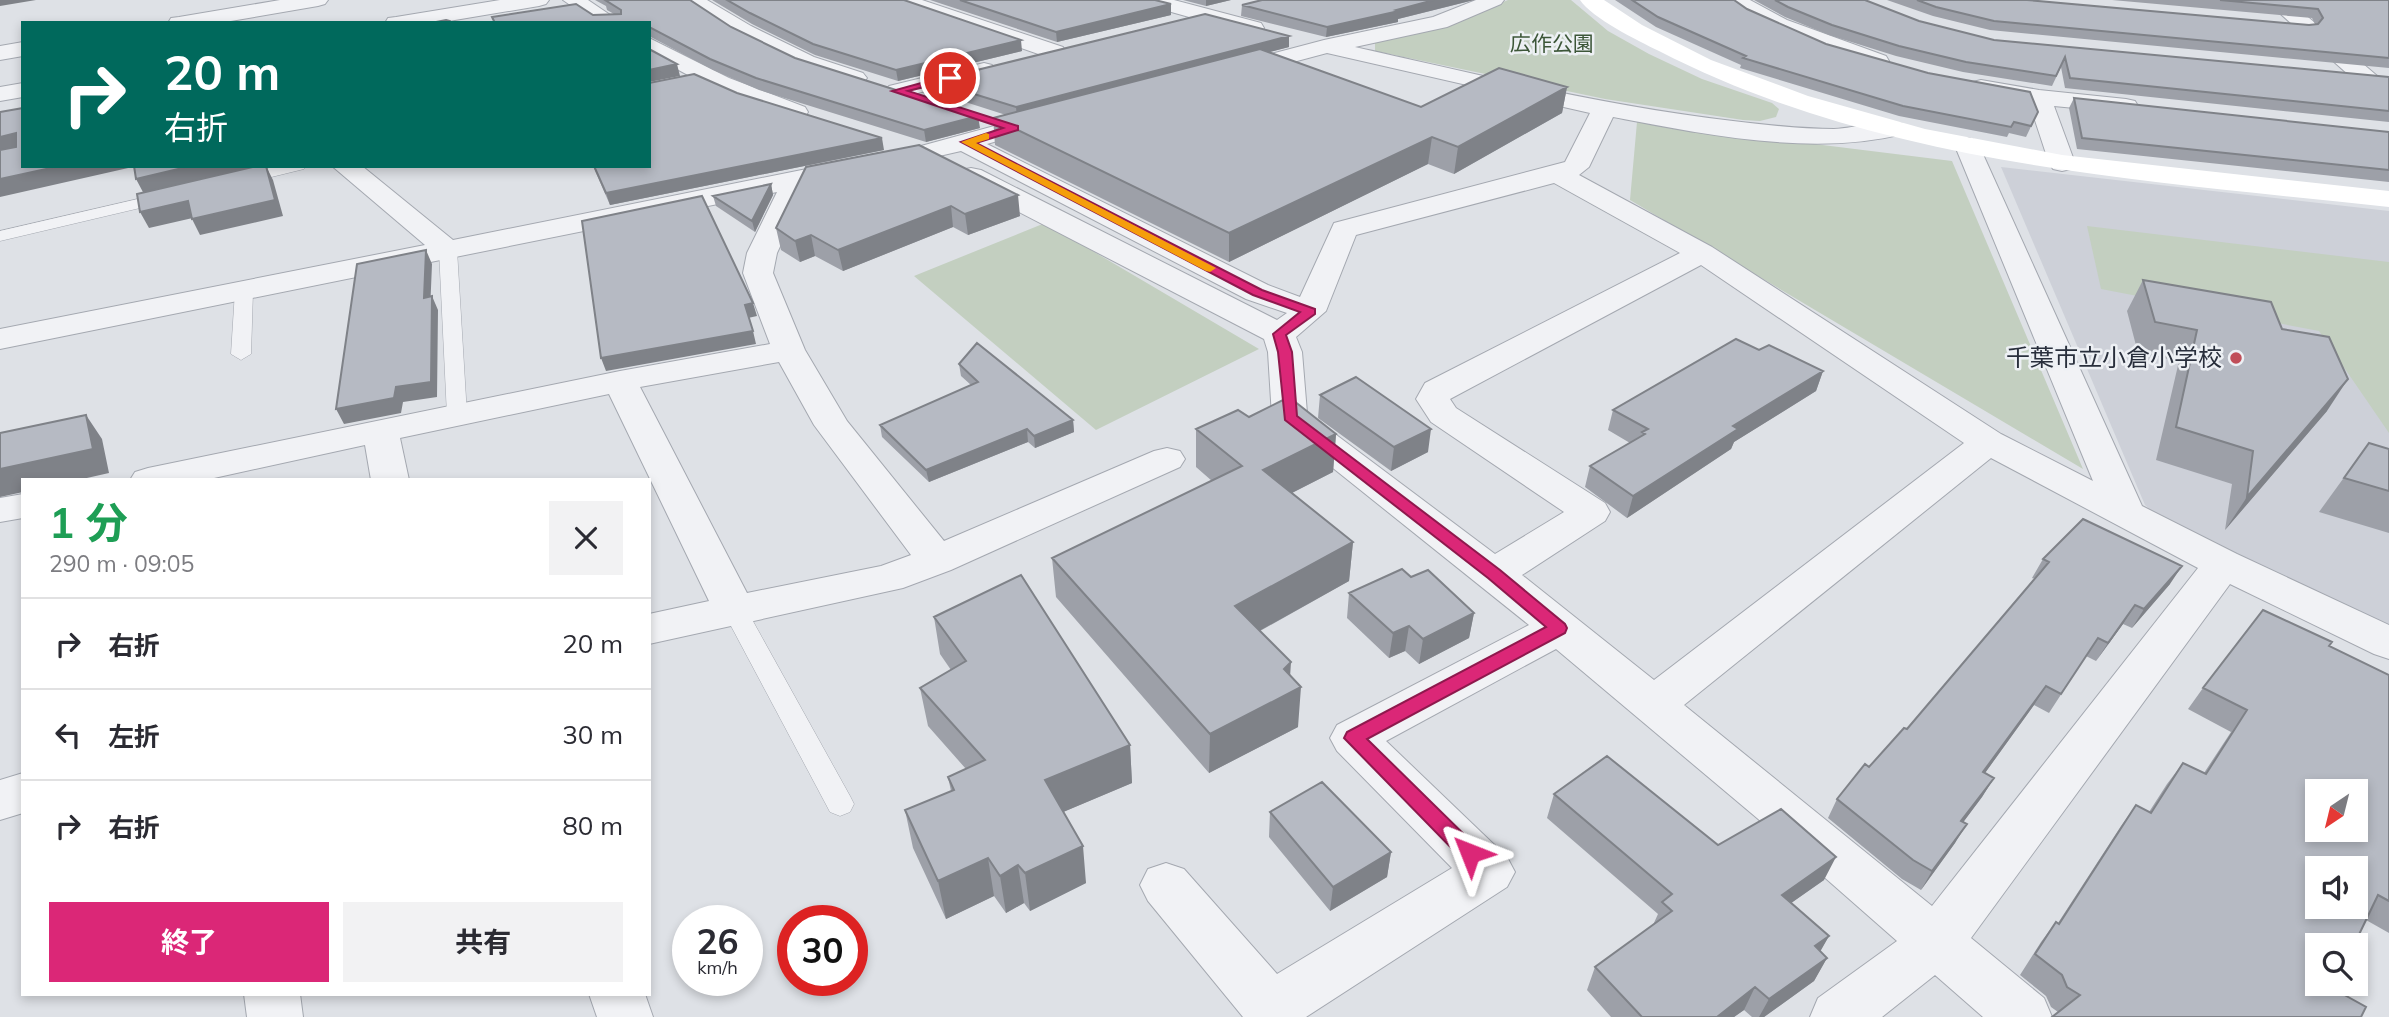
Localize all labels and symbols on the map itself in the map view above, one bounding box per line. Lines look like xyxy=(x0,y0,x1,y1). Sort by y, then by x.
park label: 広作公園 xyxy=(1510,30,1594,56)
pin xyxy=(920,48,980,108)
place label: 千葉市立小倉小学校 xyxy=(2006,342,2222,372)
marker: 千葉市立小倉小学校 xyxy=(2228,350,2244,366)
north arrow xyxy=(2305,779,2368,842)
position arrow xyxy=(1433,816,1507,890)
speed limit sign: 30 xyxy=(777,905,868,996)

